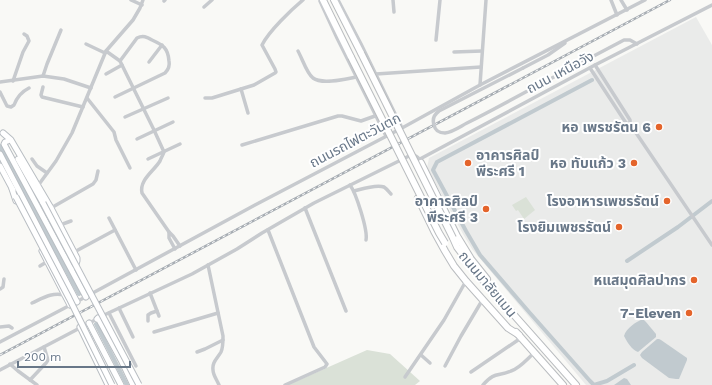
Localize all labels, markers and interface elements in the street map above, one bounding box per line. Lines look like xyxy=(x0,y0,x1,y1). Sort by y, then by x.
street label: ถนน เหนือวัง xyxy=(524,48,596,96)
street label: ถนนรถไฟตะวันตก xyxy=(307,109,403,171)
place label: หอ เพรชรัตน 6 xyxy=(562,119,651,135)
marker: หอ เพรชรัตน 6 xyxy=(654,122,664,132)
place label: อาคารศิลป์ พีระศรี 1 xyxy=(476,147,539,179)
place label: หอ ทับแก้ว 3 xyxy=(550,155,626,171)
marker: อาคารศิลป์ พีระศรี 1 xyxy=(463,158,473,168)
marker: หอ ทับแก้ว 3 xyxy=(629,158,639,168)
place label: อาคารศิลป์ พีระศรี 3 xyxy=(415,193,478,225)
place label: โรงอาหารเพชรรัตน์ xyxy=(547,193,659,209)
marker: โรงอาหารเพชรรัตน์ xyxy=(662,196,672,206)
marker: อาคารศิลป์ พีระศรี 3 xyxy=(481,204,491,214)
place label: โรงยิมเพชรรัตน์ xyxy=(517,219,611,235)
marker: โรงยิมเพชรรัตน์ xyxy=(614,222,624,232)
street label: ถนนมาลัยแมน xyxy=(456,248,520,320)
place label: หแสมุดศิลปากร xyxy=(593,272,686,289)
marker: หแสมุดศิลปากร xyxy=(689,275,699,285)
place label: 7-Eleven xyxy=(620,305,681,321)
marker: 7-Eleven xyxy=(684,308,694,318)
scale bar xyxy=(18,343,130,369)
text: 200 m xyxy=(24,350,61,364)

